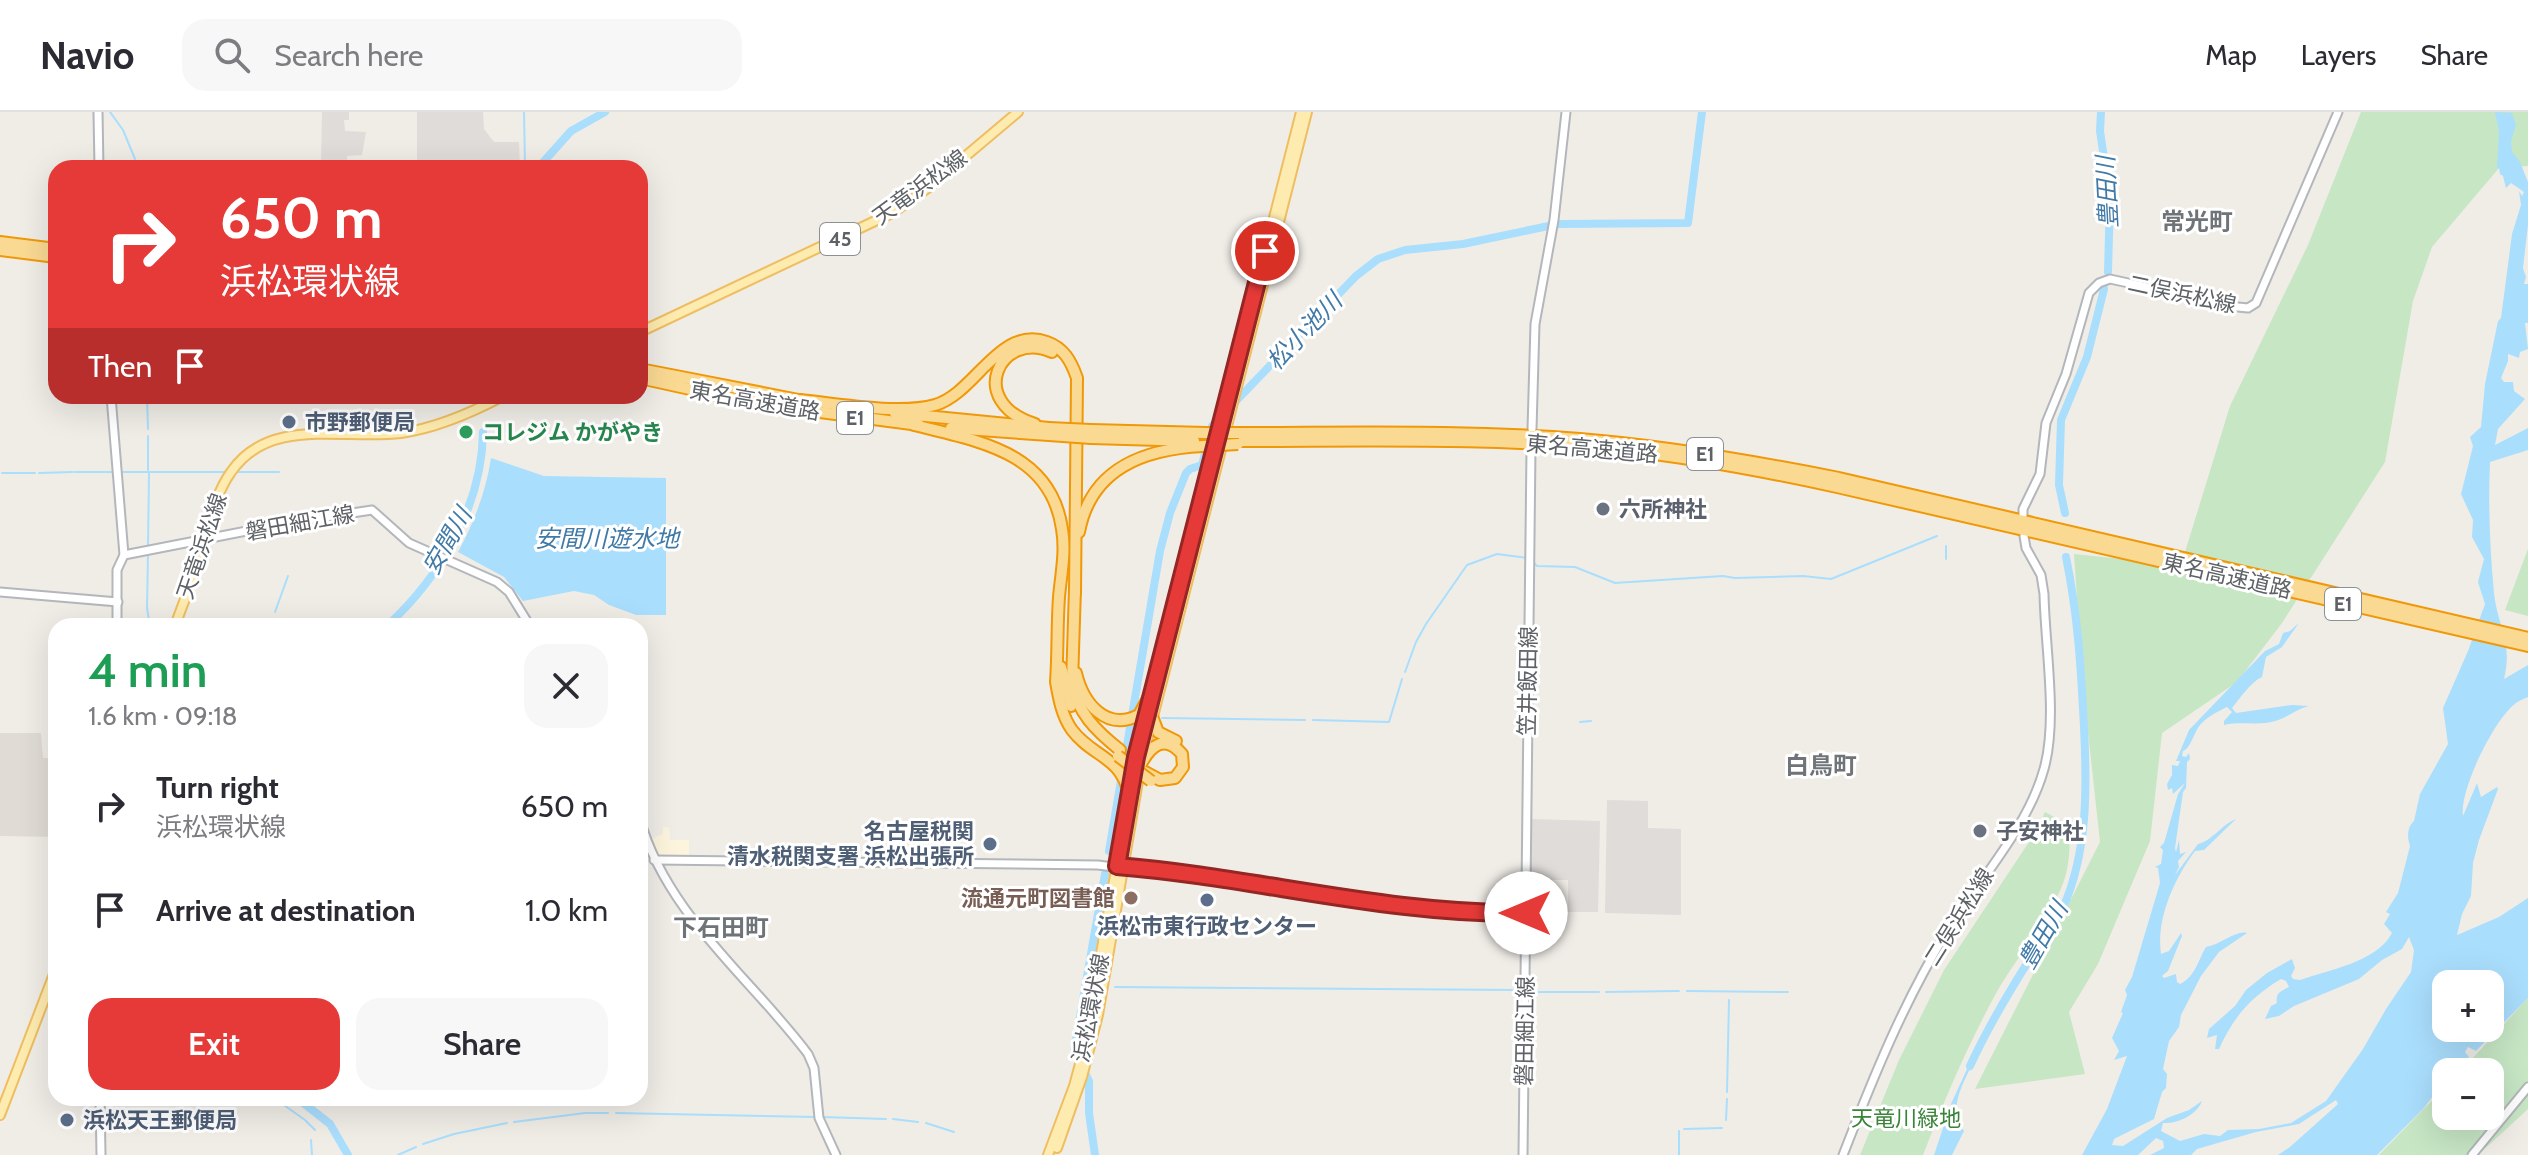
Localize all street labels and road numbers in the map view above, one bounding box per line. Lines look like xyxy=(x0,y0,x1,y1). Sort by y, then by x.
street label: 天竜浜松線 xyxy=(868,144,972,230)
road number: 45 xyxy=(820,223,860,255)
street label: 二俣浜松線 xyxy=(2125,269,2239,319)
street label: 東名高速道路 xyxy=(688,376,822,426)
road number: E1 xyxy=(837,402,873,434)
street label: 東名高速道路 xyxy=(1525,430,1659,468)
road number: E1 xyxy=(1687,438,1723,470)
street label: 天竜浜松線 xyxy=(171,490,233,602)
street label: 磐田細江線 xyxy=(243,500,357,546)
street label: 東名高速道路 xyxy=(2160,548,2294,604)
road number: E1 xyxy=(2325,588,2361,620)
street label: 笠井飯田線 xyxy=(1514,626,1542,736)
street label: 二俣浜松線 xyxy=(1918,863,2000,971)
street label: 浜松環状線 xyxy=(1067,951,1115,1065)
street label: 磐田細江線 xyxy=(1511,976,1539,1086)

